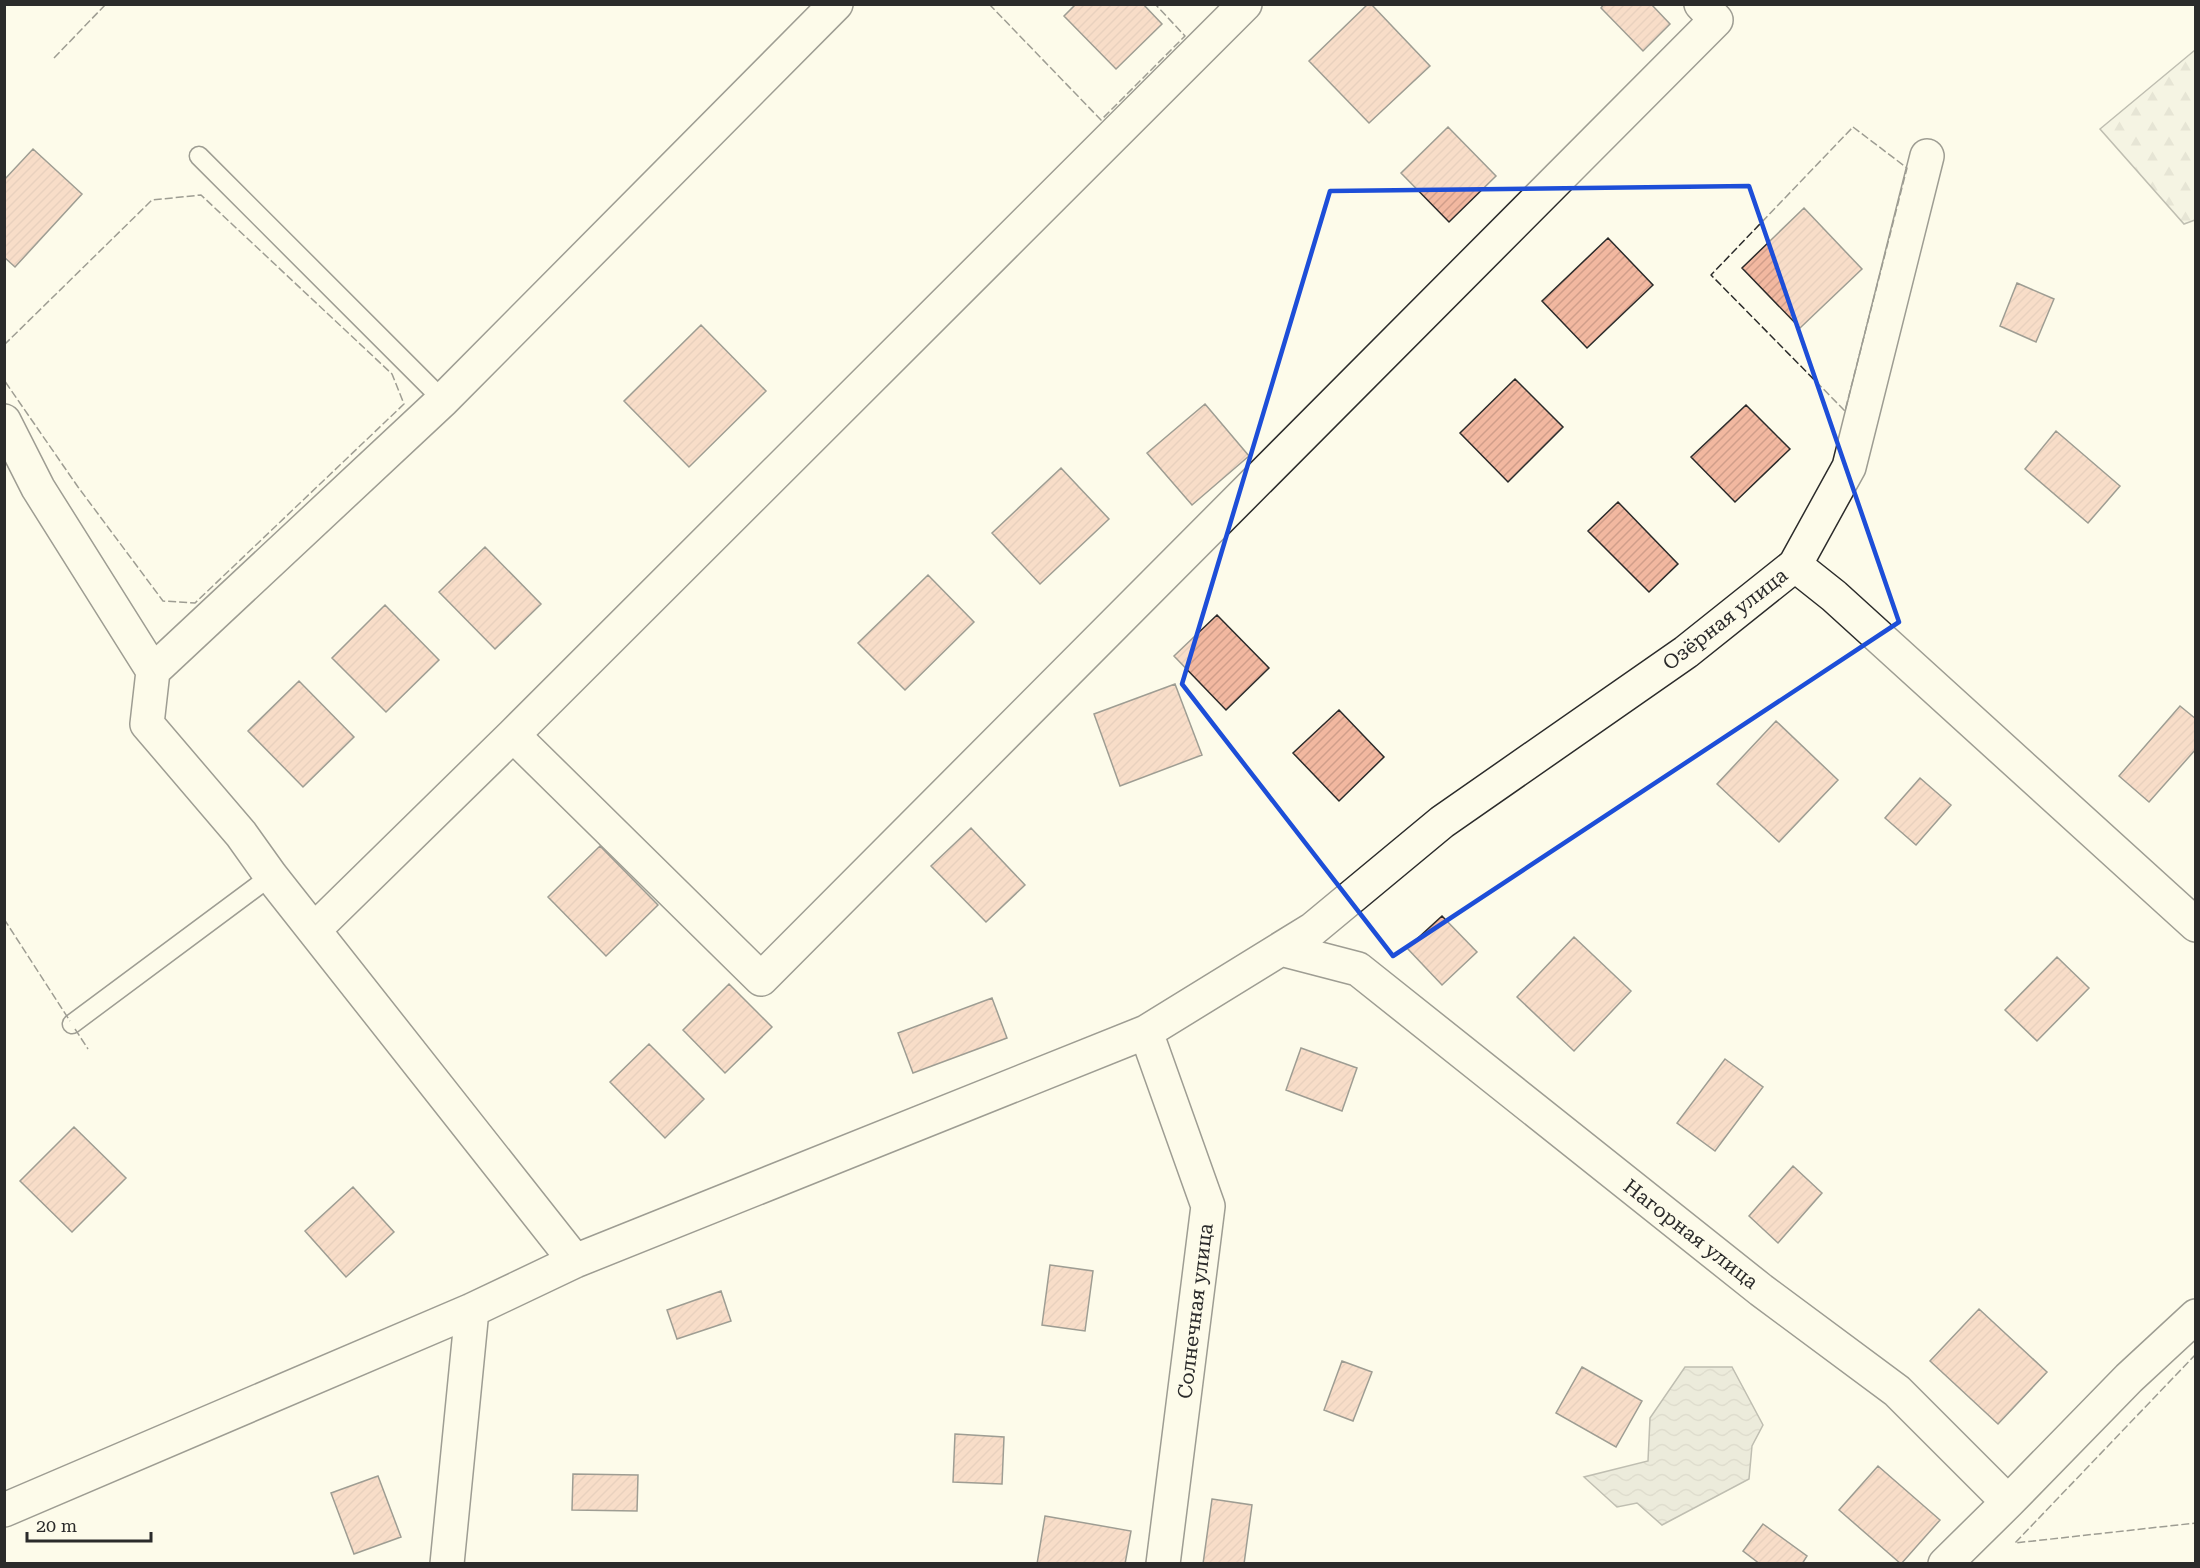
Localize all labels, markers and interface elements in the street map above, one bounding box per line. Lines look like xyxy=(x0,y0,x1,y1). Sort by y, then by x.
street label: Озёрная улица xyxy=(1658,563,1792,675)
street label: Нагорная улица xyxy=(1619,1174,1763,1294)
street label: Солнечная улица xyxy=(1172,1222,1218,1400)
scale bar xyxy=(27,1505,152,1543)
text: 20 m xyxy=(36,1515,77,1536)

